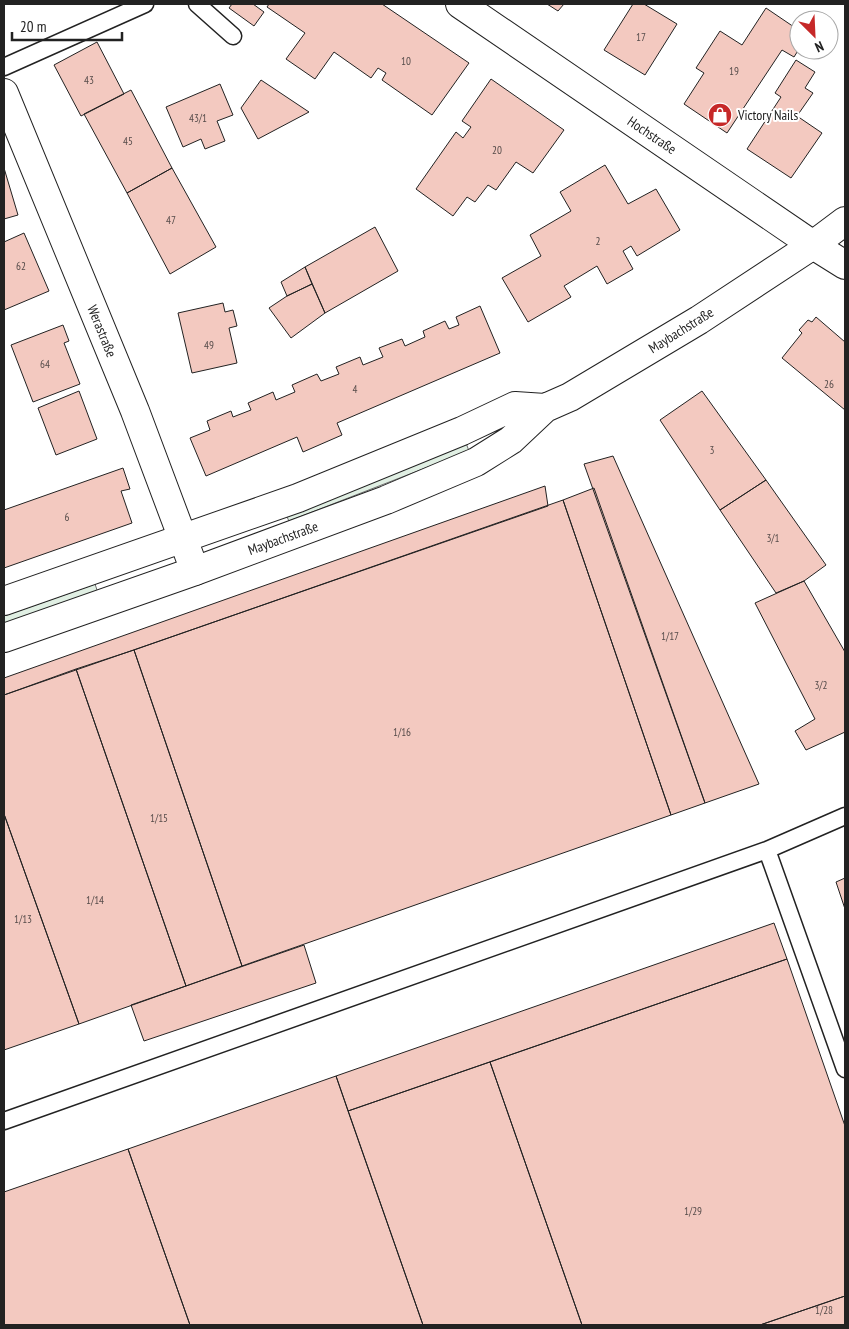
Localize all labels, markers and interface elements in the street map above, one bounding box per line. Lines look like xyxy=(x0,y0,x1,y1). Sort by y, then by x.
scale bar xyxy=(12,10,122,42)
north arrow xyxy=(789,10,839,60)
text: 20 m xyxy=(20,17,46,36)
house number: 17 xyxy=(636,30,646,44)
text: N xyxy=(812,37,826,57)
house number: 10 xyxy=(401,54,411,68)
house number: 19 xyxy=(729,64,739,78)
house number: 43 xyxy=(84,73,94,87)
shop icon: Victory Nails xyxy=(707,102,733,128)
place label: Victory Nails xyxy=(737,106,798,124)
house number: 43/1 xyxy=(189,111,207,125)
street label: Hochstraße xyxy=(624,112,680,158)
house number: 45 xyxy=(123,134,133,148)
house number: 20 xyxy=(492,143,502,157)
house number: 47 xyxy=(166,213,176,227)
house number: 2 xyxy=(596,234,601,248)
house number: 62 xyxy=(16,259,26,273)
street label: Werastraße xyxy=(83,302,121,360)
street label: Maybachstraße xyxy=(645,303,717,357)
house number: 49 xyxy=(204,338,214,352)
house number: 64 xyxy=(40,357,50,371)
house number: 26 xyxy=(824,377,834,391)
house number: 4 xyxy=(353,382,358,396)
house number: 3 xyxy=(710,443,715,457)
house number: 6 xyxy=(65,510,70,524)
street label: Maybachstraße xyxy=(246,517,321,559)
house number: 3/1 xyxy=(766,531,780,545)
house number: 1/17 xyxy=(661,629,679,643)
house number: 3/2 xyxy=(814,678,828,692)
house number: 1/16 xyxy=(393,725,411,739)
house number: 1/15 xyxy=(150,811,168,825)
house number: 1/14 xyxy=(86,893,104,907)
house number: 1/13 xyxy=(14,912,32,926)
house number: 1/29 xyxy=(684,1204,702,1218)
house number: 1/28 xyxy=(815,1303,833,1317)

